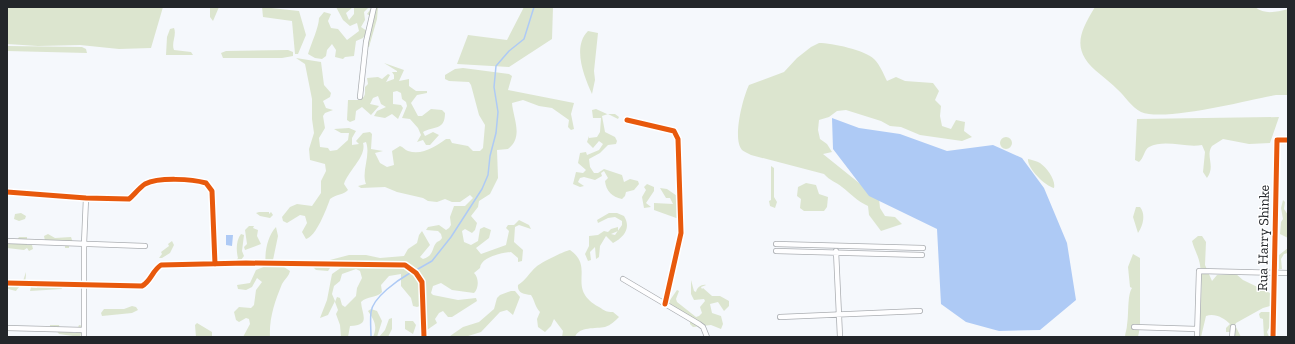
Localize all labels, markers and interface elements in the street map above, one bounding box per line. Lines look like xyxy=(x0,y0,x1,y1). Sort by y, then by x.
street label: Rua Harry Shinke xyxy=(1254,184,1273,291)

